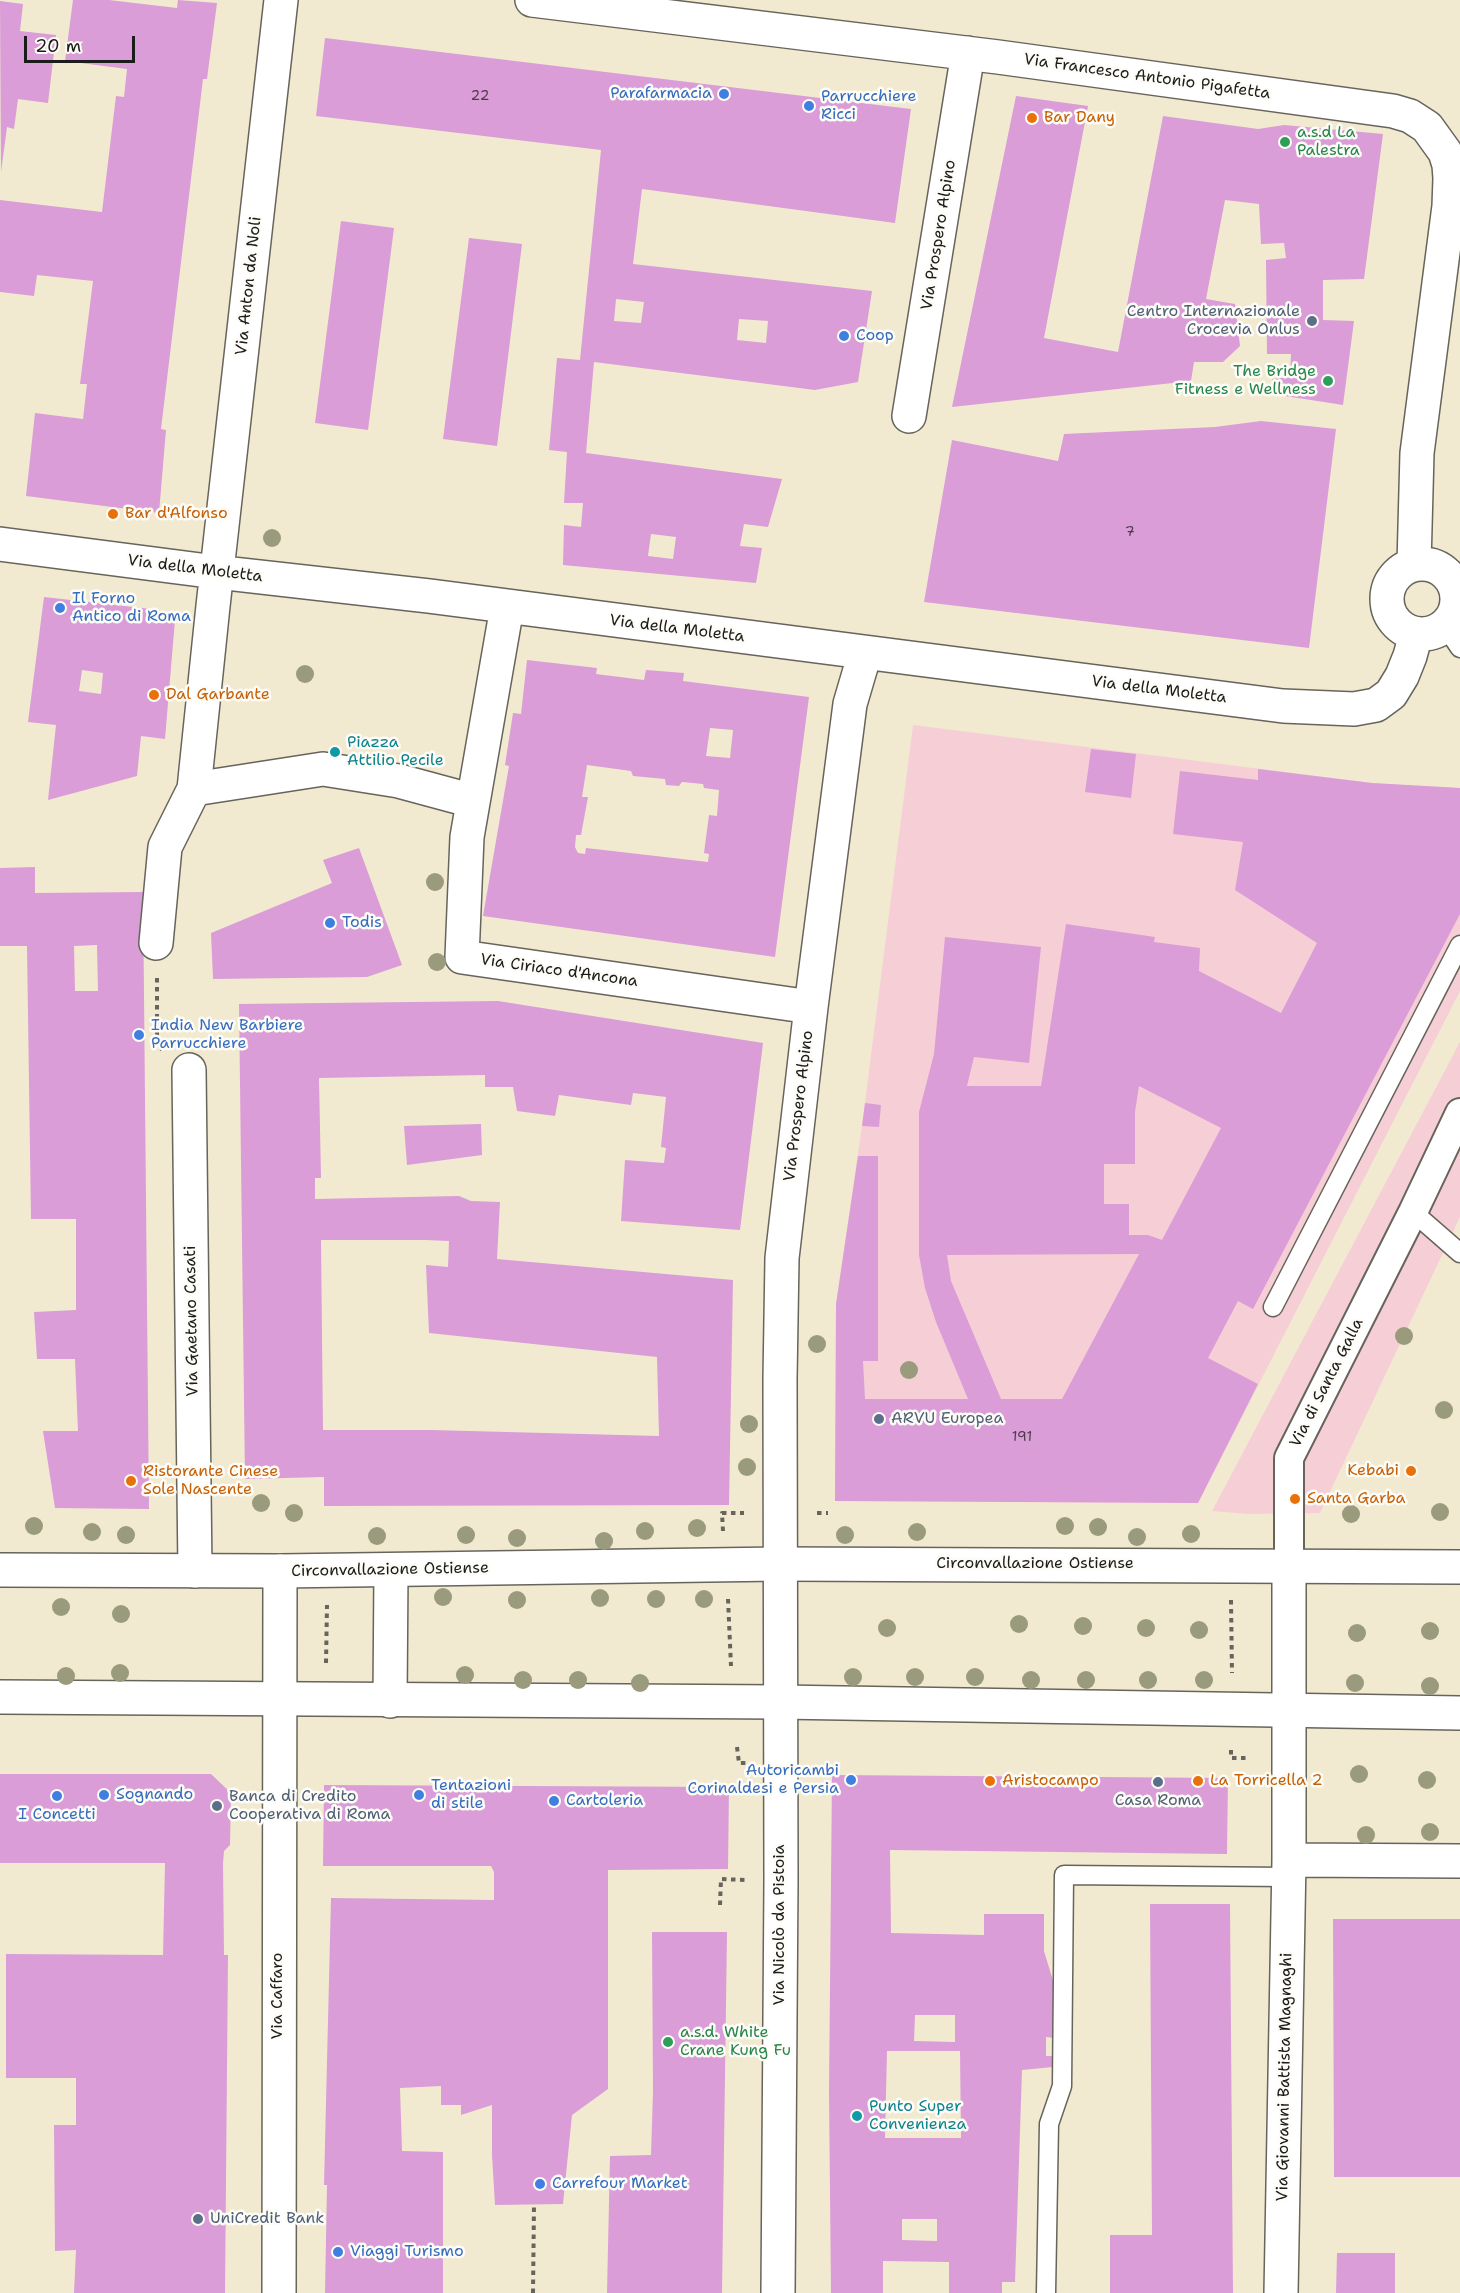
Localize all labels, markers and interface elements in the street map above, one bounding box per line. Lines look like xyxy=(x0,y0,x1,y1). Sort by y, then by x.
scale bar xyxy=(27,24,138,62)
text: 20 m xyxy=(35,34,81,58)
street label: Via Francesco Antonio Pigafetta xyxy=(1022,50,1272,104)
place label: Parafarmacia xyxy=(610,84,712,104)
marker: Parafarmacia xyxy=(717,87,731,101)
place label: Parrucchiere Ricci xyxy=(821,87,917,125)
house number: 22 xyxy=(471,88,489,104)
marker: Parrucchiere Ricci xyxy=(802,99,816,113)
place label: Bar Dany xyxy=(1044,108,1115,128)
marker: Bar Dany xyxy=(1025,111,1039,125)
place label: a.s.d La Palestra xyxy=(1297,123,1360,161)
marker: a.s.d La Palestra xyxy=(1278,135,1292,149)
street label: Via Prospero Alpino xyxy=(918,158,960,312)
street label: Via Anton da Noli xyxy=(232,216,266,356)
place label: Centro Internazionale Crocevia Onlus xyxy=(1127,302,1300,340)
marker: Centro Internazionale Crocevia Onlus xyxy=(1305,314,1319,328)
place label: Coop xyxy=(856,326,894,346)
marker: Coop xyxy=(837,329,851,343)
place label: The Bridge Fitness e Wellness xyxy=(1175,362,1316,400)
marker: The Bridge Fitness e Wellness xyxy=(1321,374,1335,388)
place label: Bar d'Alfonso xyxy=(125,504,228,524)
marker: Bar d'Alfonso xyxy=(106,507,120,521)
house number: 7 xyxy=(1125,524,1135,540)
street label: Via della Moletta xyxy=(126,551,264,587)
place label: Il Forno Antico di Roma xyxy=(72,589,191,627)
marker: Il Forno Antico di Roma xyxy=(53,601,67,615)
street label: Via della Moletta xyxy=(608,611,746,647)
street label: Via della Moletta xyxy=(1090,672,1228,708)
place label: Dal Garbante xyxy=(166,685,270,705)
marker: Dal Garbante xyxy=(147,688,161,702)
place label: Piazza Attilio Pecile xyxy=(347,733,444,771)
marker: Piazza Attilio Pecile xyxy=(328,745,342,759)
place label: Todis xyxy=(342,913,382,933)
marker: Todis xyxy=(323,916,337,930)
street label: Via Ciriaco d'Ancona xyxy=(479,950,639,992)
place label: India New Barbiere Parrucchiere xyxy=(151,1016,303,1054)
marker: India New Barbiere Parrucchiere xyxy=(132,1028,146,1042)
street label: Via Prospero Alpino xyxy=(780,1029,818,1183)
street label: Via Gaetano Casati xyxy=(181,1245,203,1397)
street label: Via di Santa Galla xyxy=(1286,1315,1368,1451)
place label: ARVU Europea xyxy=(891,1409,1003,1429)
marker: ARVU Europea xyxy=(872,1412,886,1426)
house number: 191 xyxy=(1012,1429,1032,1445)
place label: Kebabi xyxy=(1347,1461,1399,1481)
place label: Ristorante Cinese Sole Nascente xyxy=(143,1462,278,1500)
marker: Kebabi xyxy=(1404,1464,1418,1478)
marker: Ristorante Cinese Sole Nascente xyxy=(124,1474,138,1488)
place label: Santa Garba xyxy=(1307,1489,1405,1509)
marker: Santa Garba xyxy=(1288,1492,1302,1506)
street label: Circonvallazione Ostiense xyxy=(936,1554,1134,1574)
street label: Circonvallazione Ostiense xyxy=(291,1559,489,1581)
place label: Autoricambi Corinaldesi e Persia xyxy=(688,1761,839,1799)
place label: Aristocampo xyxy=(1002,1771,1099,1791)
place label: La Torricella 2 xyxy=(1210,1771,1323,1791)
marker: Autoricambi Corinaldesi e Persia xyxy=(844,1773,858,1787)
marker: Aristocampo xyxy=(983,1774,997,1788)
marker: La Torricella 2 xyxy=(1191,1774,1205,1788)
marker: Casa Roma xyxy=(1151,1775,1165,1789)
place label: Tentazioni di stile xyxy=(431,1776,511,1814)
place label: Sognando xyxy=(116,1785,193,1805)
place label: Banca di Credito Cooperativa di Roma xyxy=(229,1787,391,1825)
marker: Sognando xyxy=(97,1788,111,1802)
marker: Tentazioni di stile xyxy=(412,1788,426,1802)
marker: I Concetti xyxy=(50,1789,64,1803)
place label: Cartoleria xyxy=(566,1791,643,1811)
place label: Casa Roma xyxy=(1115,1791,1201,1811)
marker: Cartoleria xyxy=(547,1794,561,1808)
marker: Banca di Credito Cooperativa di Roma xyxy=(210,1799,224,1813)
place label: I Concetti xyxy=(18,1805,96,1825)
street label: Via Nicolò da Pistoia xyxy=(770,1845,790,2005)
street label: Via Caffaro xyxy=(268,1952,288,2040)
street label: Via Giovanni Battista Magnaghi xyxy=(1273,1953,1297,2201)
place label: a.s.d. White Crane Kung Fu xyxy=(680,2023,791,2061)
marker: a.s.d. White Crane Kung Fu xyxy=(661,2035,675,2049)
place label: Punto Super Convenienza xyxy=(869,2097,966,2135)
marker: Punto Super Convenienza xyxy=(850,2109,864,2123)
place label: Carrefour Market xyxy=(552,2174,688,2194)
marker: Carrefour Market xyxy=(533,2177,547,2191)
place label: UniCredit Bank xyxy=(210,2209,324,2229)
marker: UniCredit Bank xyxy=(191,2212,205,2226)
place label: Viaggi Turismo xyxy=(350,2242,464,2262)
marker: Viaggi Turismo xyxy=(331,2245,345,2259)

